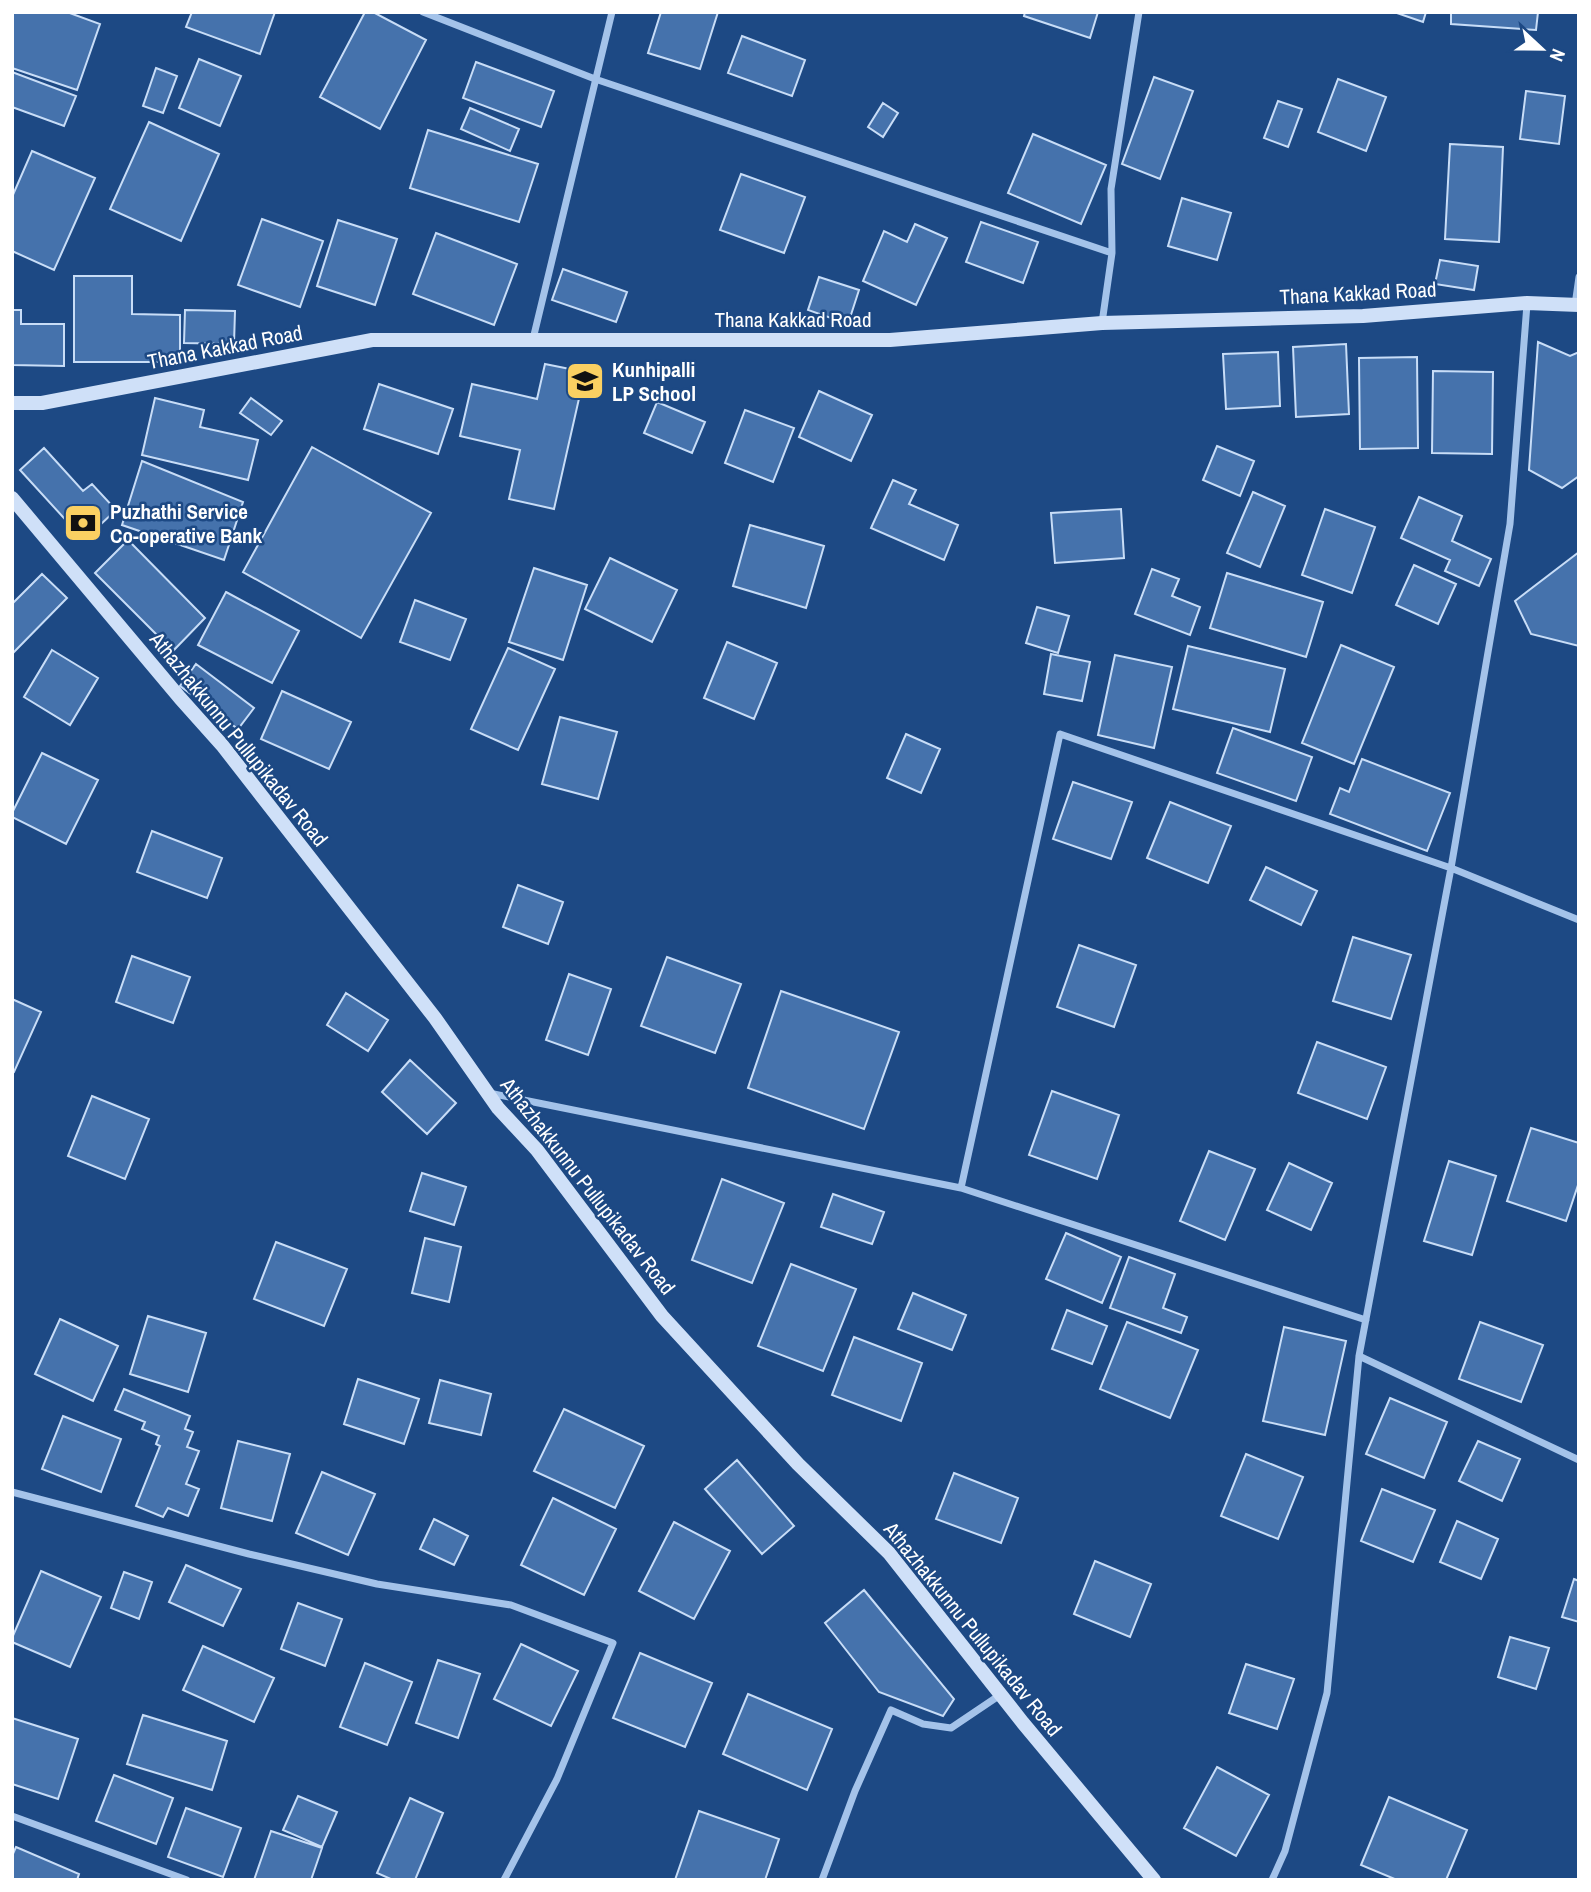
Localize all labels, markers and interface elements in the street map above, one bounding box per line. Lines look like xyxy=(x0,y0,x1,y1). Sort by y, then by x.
north arrow xyxy=(1507,14,1577,84)
text: N xyxy=(1544,45,1572,65)
street label: Thana Kakkad Road xyxy=(1279,274,1437,312)
street label: Thana Kakkad Road xyxy=(715,305,872,334)
street label: Thana Kakkad Road xyxy=(145,318,305,376)
place label: Kunhipalli LP School xyxy=(612,355,696,408)
school or university icon: Kunhipalli LP School xyxy=(564,360,606,402)
place label: Puzhathi Service Co-operative Bank xyxy=(110,497,263,550)
bank icon: Puzhathi Service Co-operative Bank xyxy=(62,502,104,544)
street label: Athazhakkunnu Pullupikadav Road xyxy=(143,625,335,852)
street label: Athazhakkunnu Pullupikadav Road xyxy=(493,1071,682,1301)
street label: Athazhakkunnu Pullupikadav Road xyxy=(877,1515,1069,1742)

